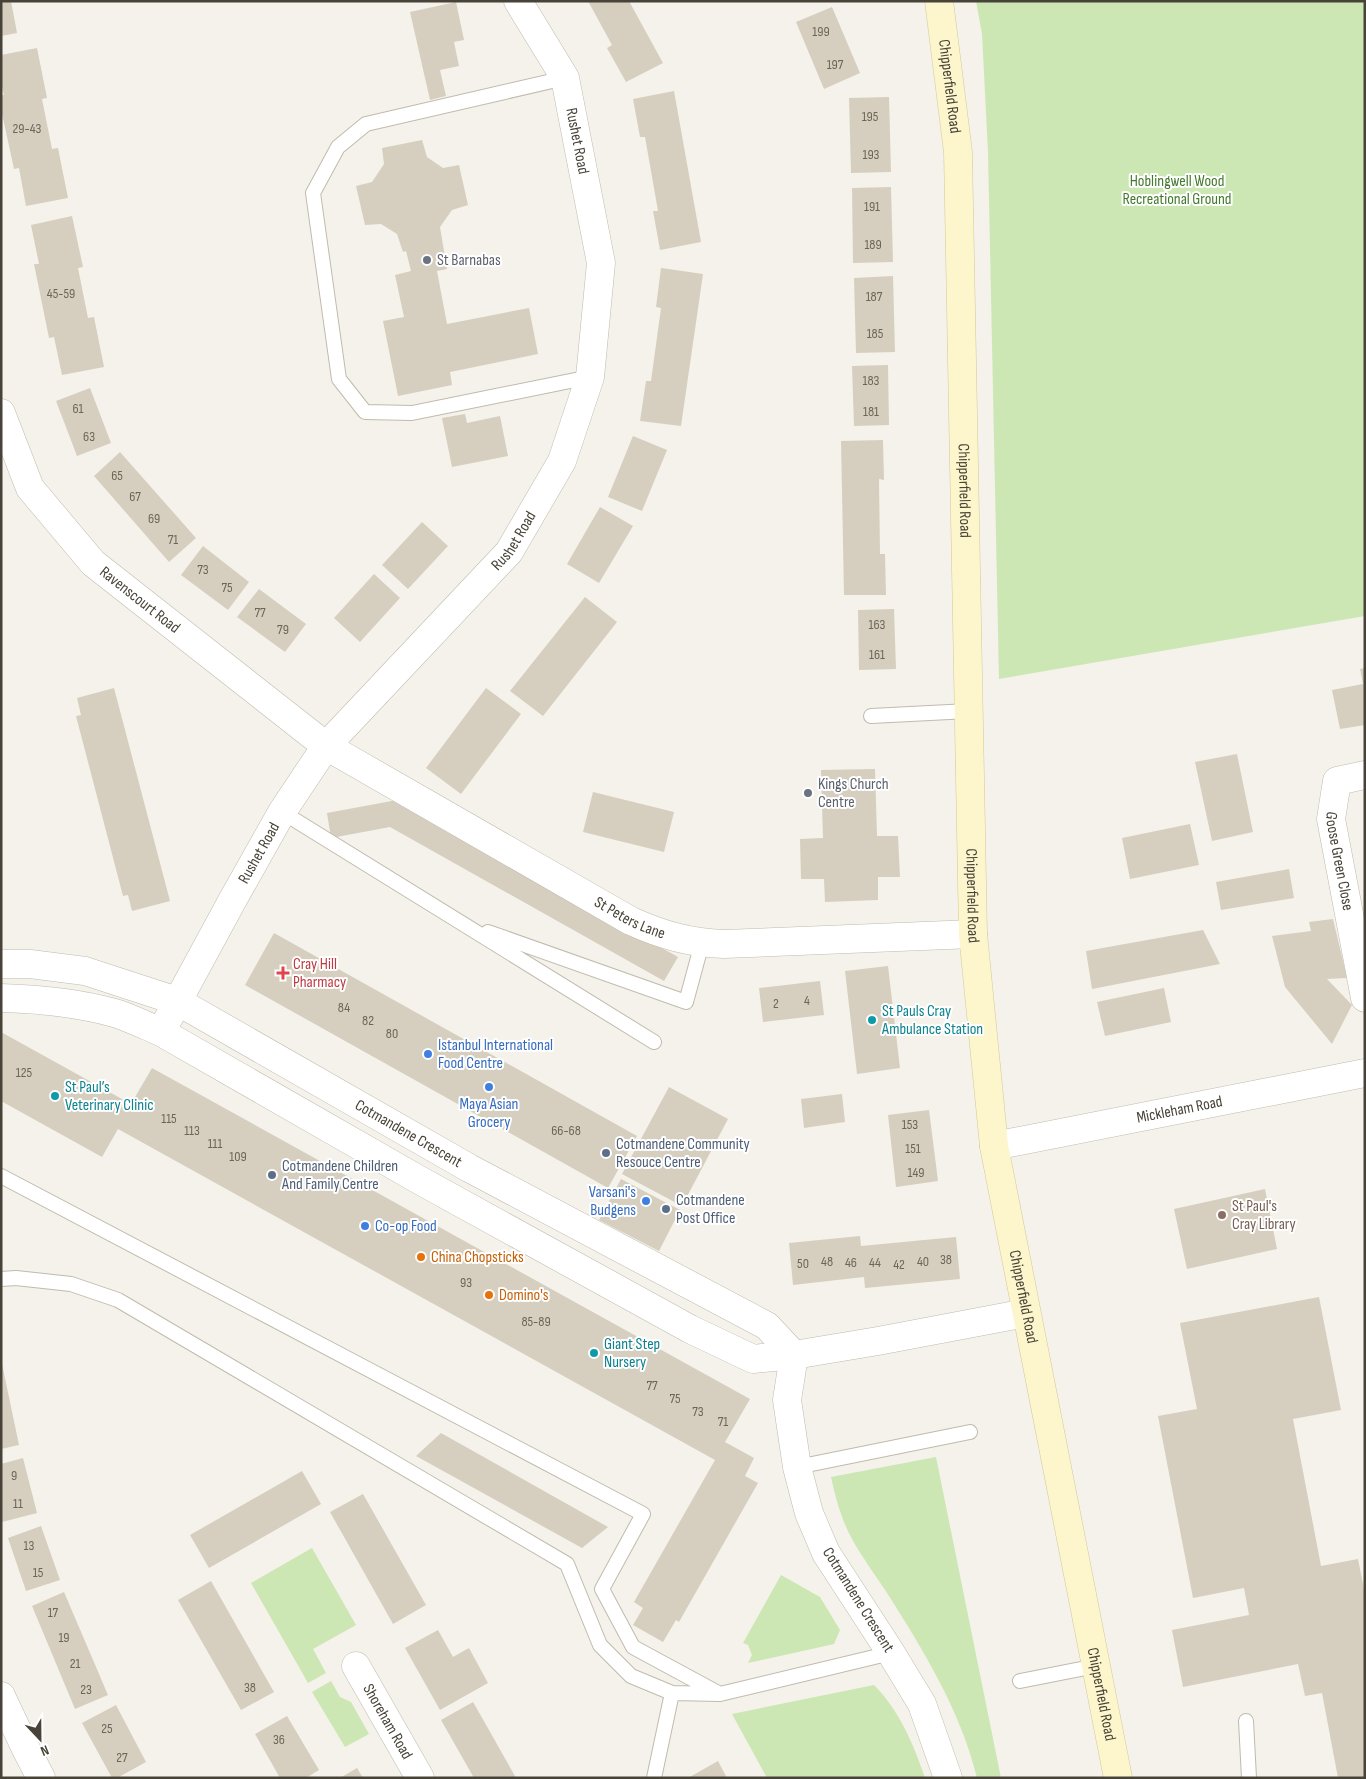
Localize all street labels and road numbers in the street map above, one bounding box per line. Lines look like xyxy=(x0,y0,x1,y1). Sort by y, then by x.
street label: Chipperfield Road xyxy=(934,38,965,134)
street label: Rushet Road xyxy=(561,106,593,176)
street label: Chipperfield Road xyxy=(954,443,975,538)
street label: Rushet Road xyxy=(487,508,540,574)
street label: Ravenscourt Road xyxy=(96,562,184,637)
street label: Goose Green Close xyxy=(1321,810,1358,912)
street label: Rushet Road xyxy=(234,819,284,887)
street label: Chipperfield Road xyxy=(962,848,983,944)
street label: St Peters Lane xyxy=(591,893,668,943)
street label: Mickleham Road xyxy=(1135,1092,1224,1127)
street label: Cotmandene Crescent xyxy=(352,1095,466,1172)
street label: Chipperfield Road xyxy=(1005,1249,1042,1345)
street label: Cotmandene Crescent xyxy=(818,1544,898,1656)
street label: Chipperfield Road xyxy=(1083,1646,1120,1742)
street label: Shoreham Road xyxy=(359,1681,417,1763)

